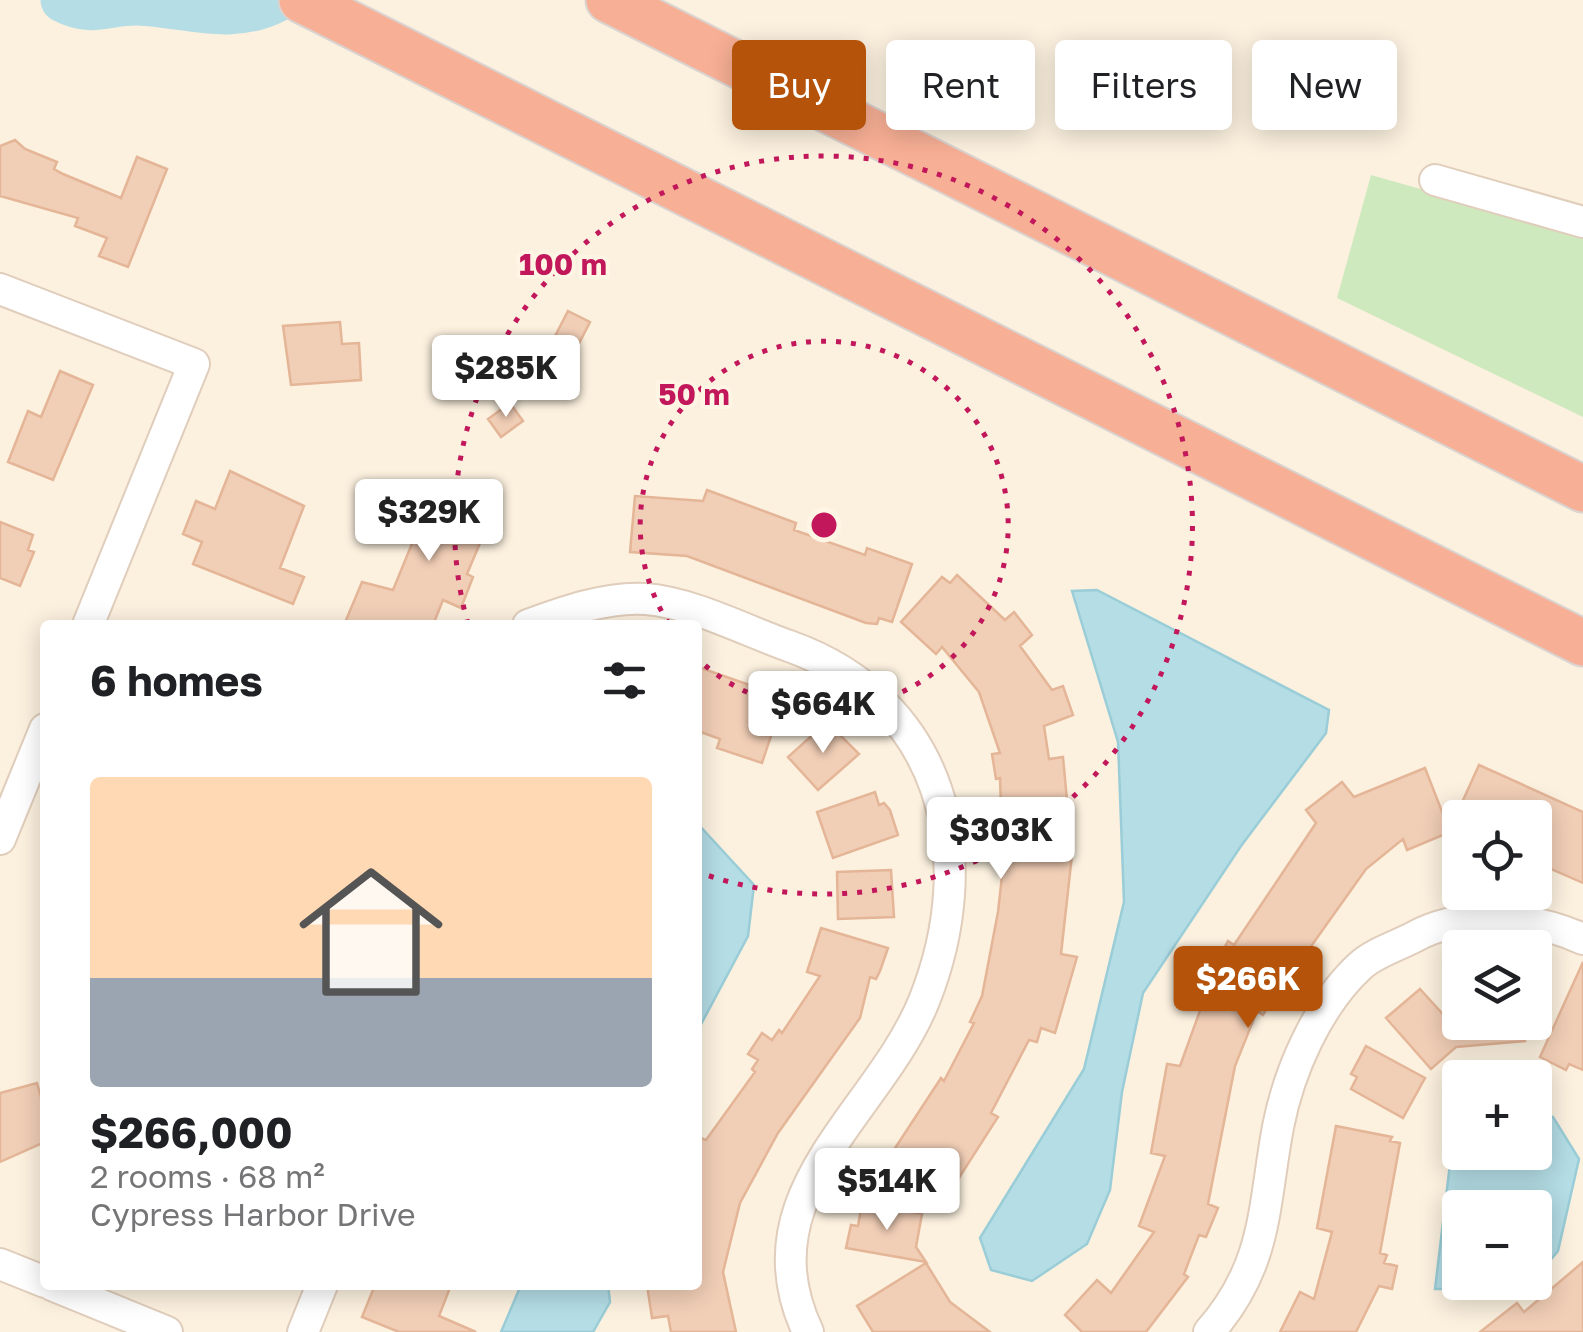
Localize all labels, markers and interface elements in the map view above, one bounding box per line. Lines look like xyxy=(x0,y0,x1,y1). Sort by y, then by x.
chip: Buy xyxy=(732,40,866,130)
chip: Rent xyxy=(886,40,1035,130)
chip: Filters xyxy=(1055,40,1232,130)
chip: New xyxy=(1252,40,1397,130)
text: 100 m xyxy=(519,246,607,282)
pin: $285K xyxy=(436,335,576,420)
text: $285K xyxy=(454,348,558,386)
text: 50 m xyxy=(658,376,730,412)
pin: $329K xyxy=(359,479,499,564)
text: $329K xyxy=(377,492,481,530)
centre of rings xyxy=(806,507,842,543)
icon: filters xyxy=(597,653,652,708)
text: 6 homes xyxy=(90,655,263,705)
pin: $664K xyxy=(753,671,893,756)
text: $664K xyxy=(770,684,876,722)
pin: $303K xyxy=(931,797,1071,882)
map controls xyxy=(1442,800,1552,1300)
button: locate xyxy=(1442,800,1552,910)
text: $303K xyxy=(949,810,1053,848)
icon: home xyxy=(281,842,461,1022)
button: layers xyxy=(1442,930,1552,1040)
pin: $266K xyxy=(1178,946,1318,1031)
text: $266K xyxy=(1196,959,1300,997)
button: + xyxy=(1442,1060,1552,1170)
text: $266,000 xyxy=(90,1107,292,1157)
pin: $514K xyxy=(817,1148,957,1233)
text: 2 rooms · 68 m² xyxy=(90,1157,325,1195)
text: $514K xyxy=(837,1161,937,1199)
button: − xyxy=(1442,1190,1552,1300)
text: Cypress Harbor Drive xyxy=(90,1195,416,1233)

